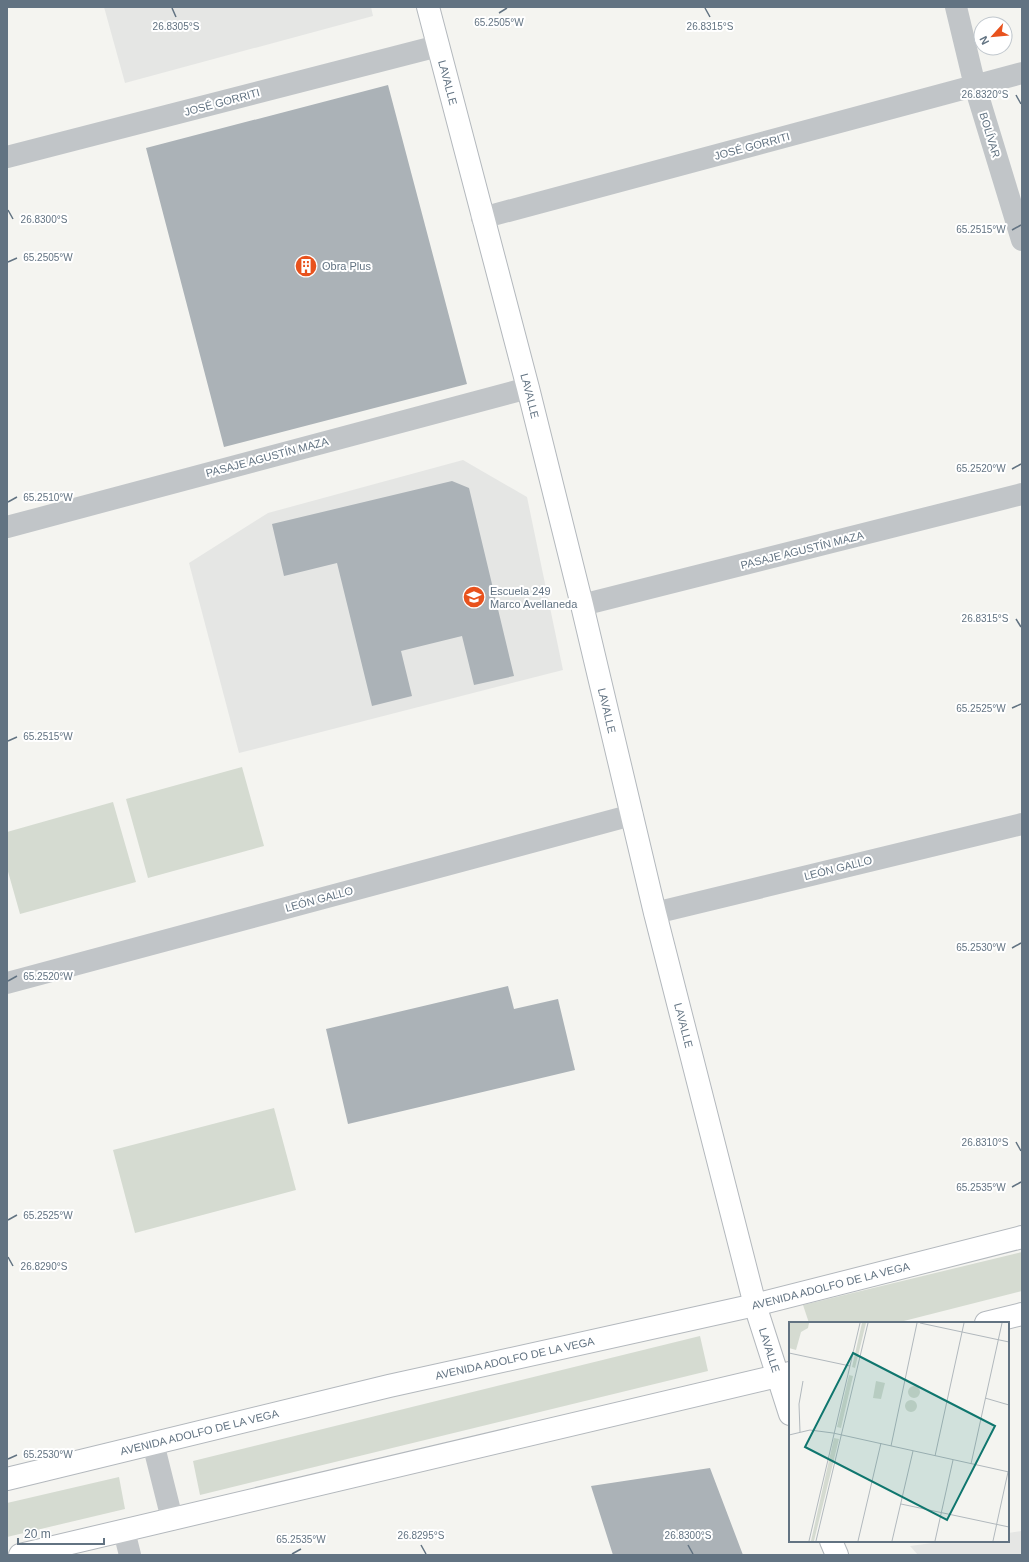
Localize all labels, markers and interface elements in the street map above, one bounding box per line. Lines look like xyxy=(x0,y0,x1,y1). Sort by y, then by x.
north arrow xyxy=(973,16,1013,56)
text: 65.2505°W xyxy=(474,17,524,28)
text: 26.8305°S xyxy=(153,21,200,32)
text: 26.8315°S xyxy=(687,21,734,32)
text: N xyxy=(977,34,991,47)
street label: LAVALLE xyxy=(436,59,459,106)
street label: JOSÉ GORRITI xyxy=(183,86,261,118)
text: 26.8320°S xyxy=(962,89,1009,100)
street label: BOLÍVAR xyxy=(977,111,1003,159)
street label: JOSÉ GORRITI xyxy=(713,130,791,162)
text: 26.8300°S xyxy=(21,214,68,225)
text: 65.2515°W xyxy=(956,224,1006,235)
text: 65.2505°W xyxy=(23,252,73,263)
building icon: Obra Plus xyxy=(293,253,319,279)
place label: Obra Plus xyxy=(322,260,371,272)
street label: LAVALLE xyxy=(518,372,541,420)
street label: PASAJE AGUSTÍN MAZA xyxy=(204,435,330,479)
text: 65.2520°W xyxy=(956,463,1006,474)
text: 65.2510°W xyxy=(23,492,73,503)
street label: PASAJE AGUSTÍN MAZA xyxy=(739,529,865,571)
school or university icon: Escuela 249 Marco Avellaneda xyxy=(461,584,487,610)
place label: Escuela 249 Marco Avellaneda xyxy=(490,585,578,610)
text: 26.8315°S xyxy=(962,613,1009,624)
street label: LAVALLE xyxy=(596,687,618,734)
text: 65.2525°W xyxy=(956,703,1006,714)
text: 65.2515°W xyxy=(23,731,73,742)
street label: LEÓN GALLO xyxy=(803,854,874,882)
street label: LEÓN GALLO xyxy=(284,884,355,914)
text: 65.2530°W xyxy=(956,942,1006,953)
text: 65.2520°W xyxy=(23,971,73,982)
street label: LAVALLE xyxy=(672,1002,695,1049)
text: 26.8310°S xyxy=(962,1137,1009,1148)
text: 65.2535°W xyxy=(956,1182,1006,1193)
text: 65.2525°W xyxy=(23,1210,73,1221)
street label: AVENIDA ADOLFO DE LA VEGA xyxy=(750,1260,911,1312)
text: 26.8290°S xyxy=(21,1261,68,1272)
inset map xyxy=(789,1322,1009,1542)
street label: LAVALLE xyxy=(757,1326,782,1374)
street label: AVENIDA ADOLFO DE LA VEGA xyxy=(434,1335,596,1382)
street label: AVENIDA ADOLFO DE LA VEGA xyxy=(119,1407,280,1457)
text: 65.2530°W xyxy=(23,1449,73,1460)
scale bar xyxy=(18,1520,104,1546)
text: 20 m xyxy=(24,1527,51,1541)
text: 26.8295°S xyxy=(398,1530,445,1541)
text: 26.8300°S xyxy=(665,1530,712,1541)
text: 65.2535°W xyxy=(276,1534,326,1545)

